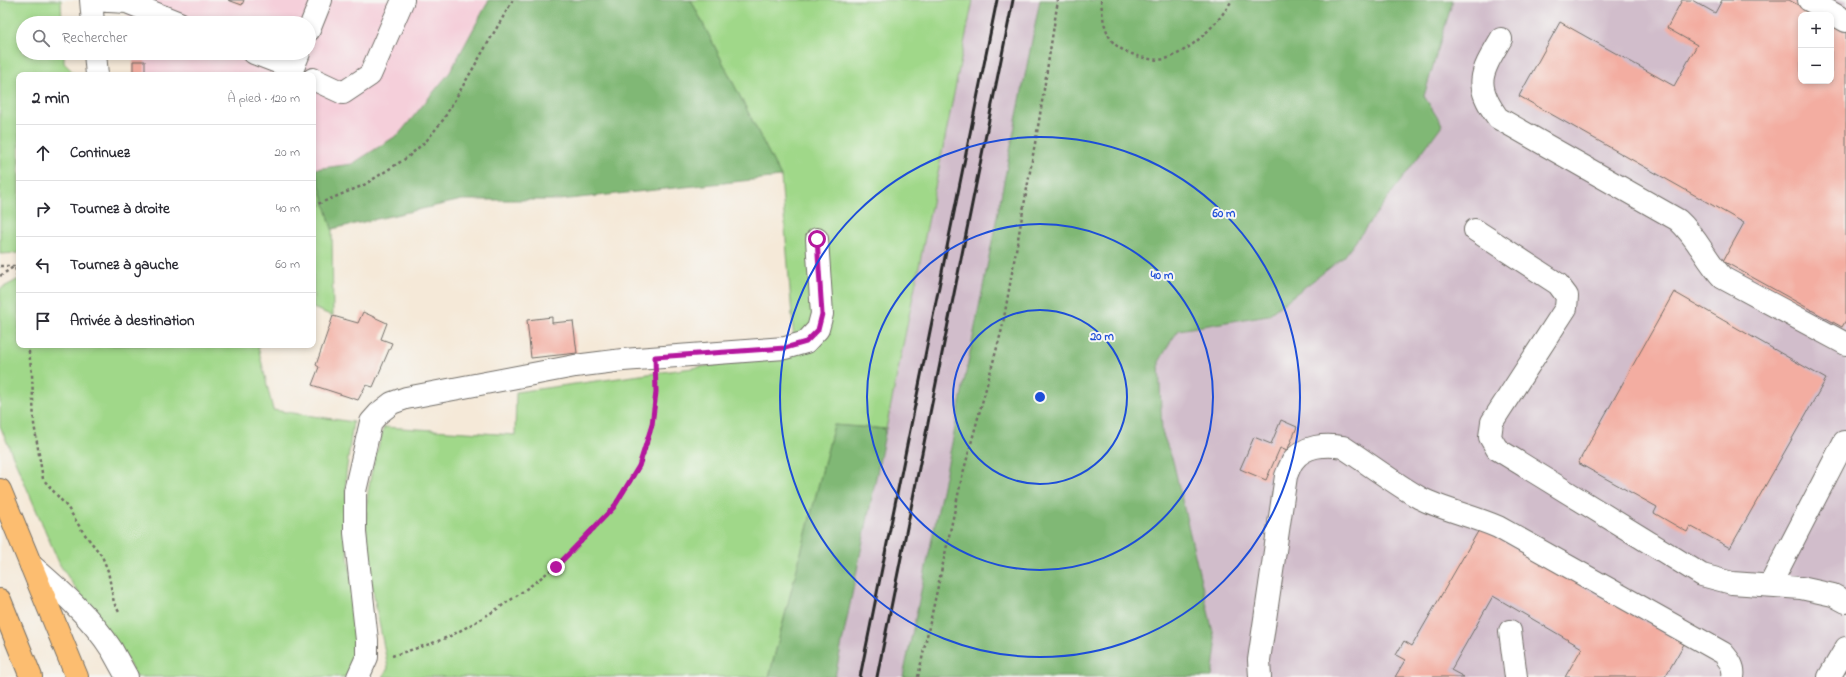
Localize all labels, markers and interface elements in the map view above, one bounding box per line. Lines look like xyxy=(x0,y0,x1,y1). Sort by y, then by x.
map controls xyxy=(1798,12,1834,84)
button: + xyxy=(1798,12,1834,48)
search box xyxy=(16,16,316,60)
icon: search xyxy=(30,27,52,49)
text: Rechercher xyxy=(62,27,127,49)
button: − xyxy=(1798,48,1834,84)
text: 2 min xyxy=(32,86,69,111)
text: À pied · 120 m xyxy=(227,89,300,108)
icon: ahead xyxy=(32,142,54,164)
text: Continuez xyxy=(70,142,130,164)
text: 20 m xyxy=(275,143,300,162)
icon: right xyxy=(32,198,54,220)
text: Tournez à droite xyxy=(70,198,170,220)
text: 40 m xyxy=(276,199,300,218)
text: 60 m xyxy=(1212,205,1236,223)
route start xyxy=(808,230,826,248)
icon: left xyxy=(32,254,54,276)
text: Tournez à gauche xyxy=(70,254,178,276)
text: 60 m xyxy=(275,255,300,274)
text: 40 m xyxy=(1150,267,1174,285)
icon: arrive xyxy=(32,310,54,332)
text: Arrivée à destination xyxy=(70,310,195,332)
text: 20 m xyxy=(1089,328,1114,346)
centre of rings xyxy=(1033,390,1047,404)
route end xyxy=(547,558,565,576)

